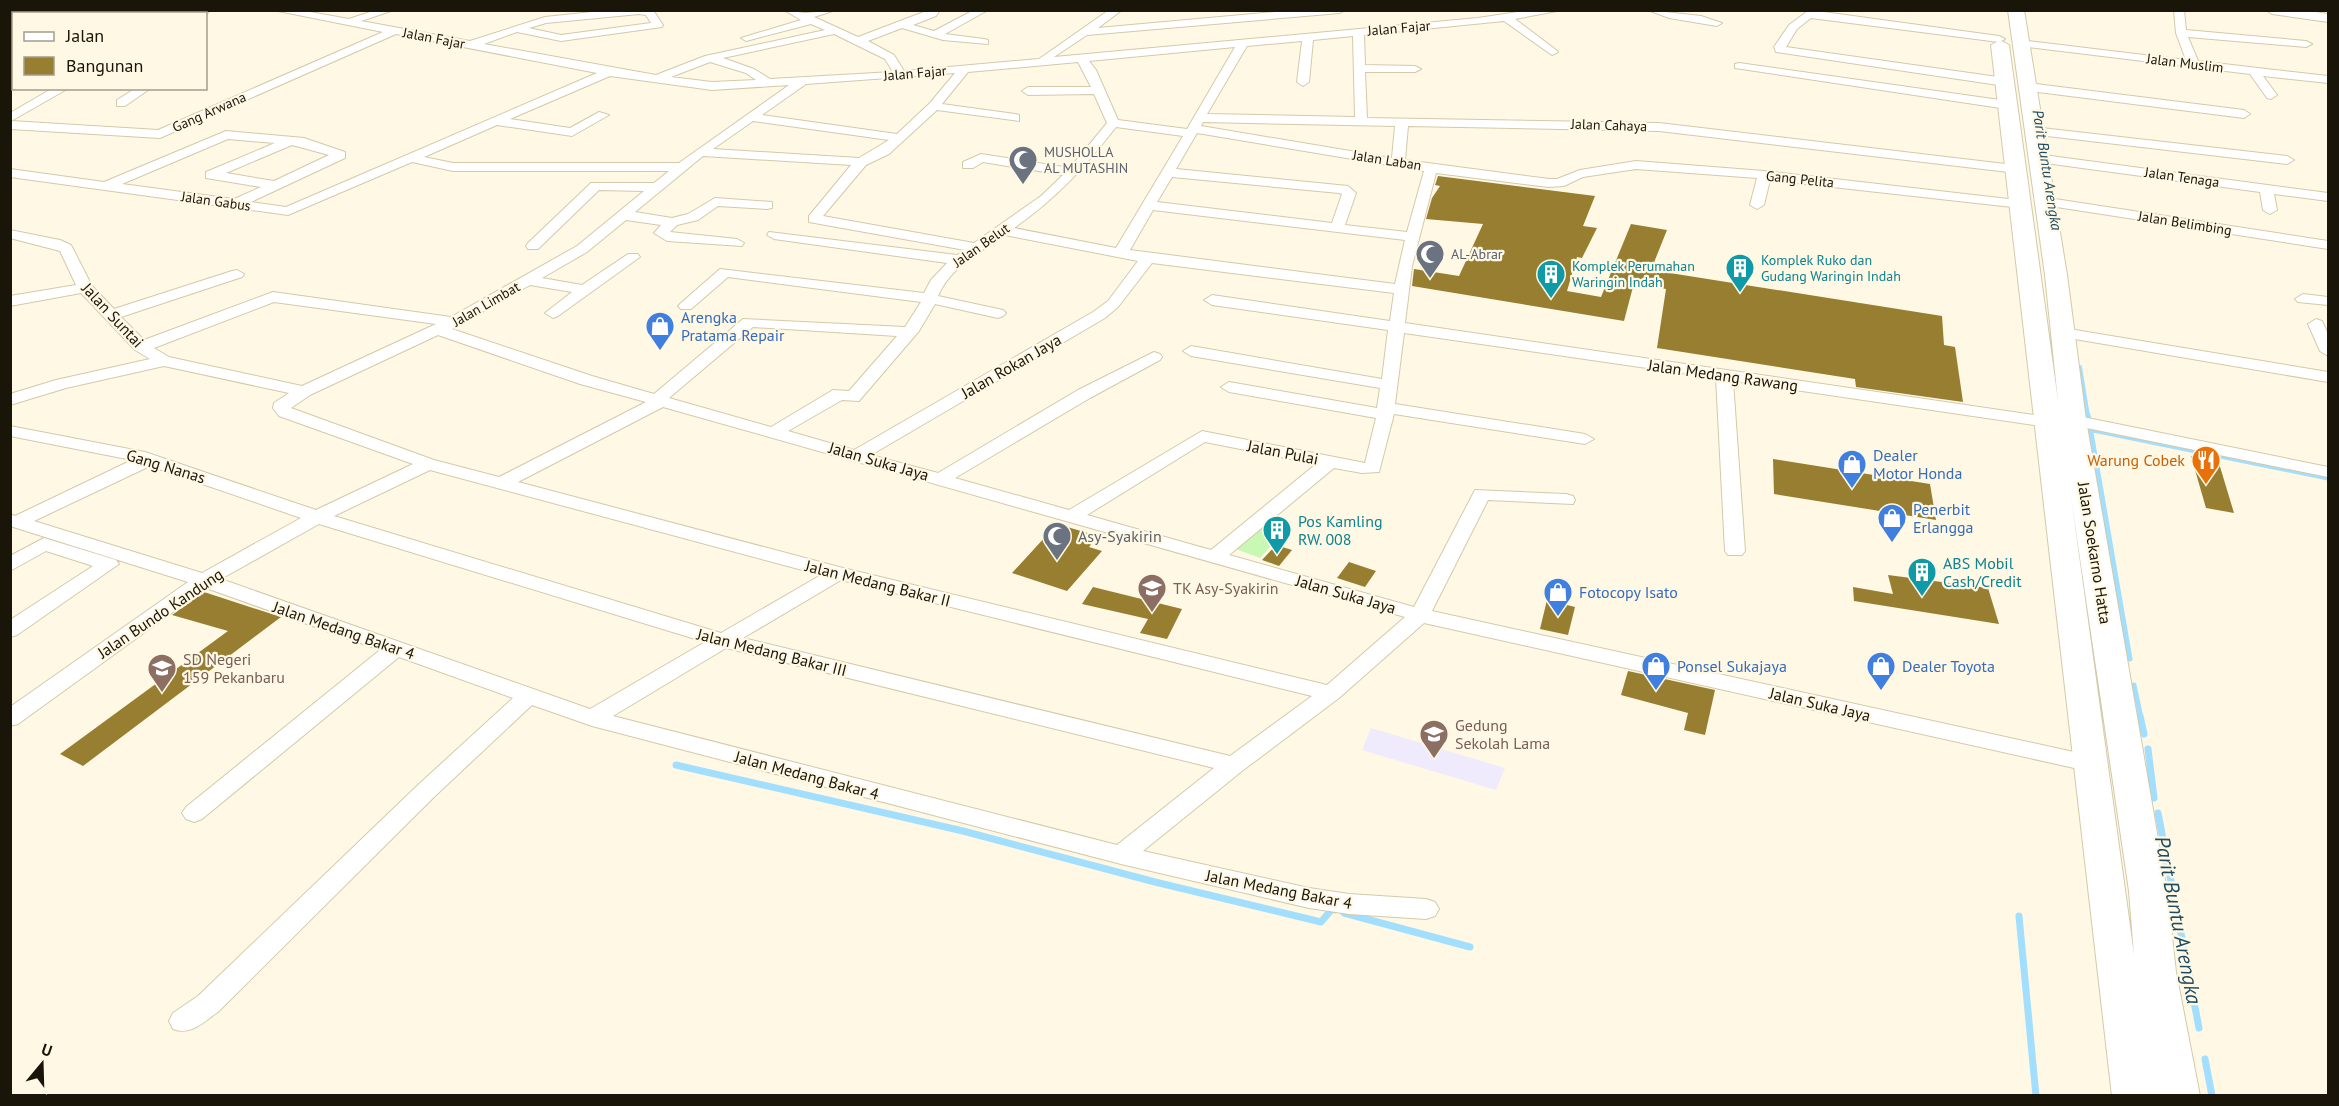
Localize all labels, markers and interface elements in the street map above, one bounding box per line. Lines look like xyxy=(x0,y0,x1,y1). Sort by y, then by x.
legend xyxy=(12,12,207,90)
street label: Jalan Fajar xyxy=(1366,16,1431,40)
street label: Jalan Fajar xyxy=(400,23,467,53)
text: Jalan xyxy=(65,24,104,47)
street label: Jalan Muslim xyxy=(2145,49,2224,77)
text: Bangunan xyxy=(66,54,143,77)
street label: Jalan Fajar xyxy=(882,61,947,85)
street label: Gang Arwana xyxy=(169,88,249,136)
water label: Parit Buntu Arengka xyxy=(2029,108,2067,232)
street label: Jalan Cahaya xyxy=(1570,115,1647,135)
place label: MUSHOLLA AL MUTASHIN xyxy=(1044,143,1128,177)
mosque icon: MUSHOLLA AL MUTASHIN xyxy=(1007,144,1039,186)
street label: Jalan Laban xyxy=(1350,146,1423,174)
street label: Jalan Tenaga xyxy=(2143,163,2221,191)
street label: Gang Pelita xyxy=(1765,166,1835,192)
street label: Jalan Gabus xyxy=(179,187,252,215)
street label: Jalan Belimbing xyxy=(2136,207,2233,239)
street label: Jalan Belut xyxy=(948,219,1013,272)
mosque icon: AL-Abrar xyxy=(1414,238,1446,280)
place label: AL-Abrar xyxy=(1451,245,1503,263)
place label: Komplek Ruko dan Gudang Waringin Indah xyxy=(1761,251,1901,285)
building icon: Komplek Ruko dan Gudang Waringin Indah xyxy=(1724,252,1756,294)
place label: Komplek Perumahan Waringin Indah xyxy=(1572,257,1695,291)
building icon: Komplek Perumahan Waringin Indah xyxy=(1535,258,1567,300)
street label: Jalan Limbat xyxy=(448,277,523,331)
street label: Jalan Suntai xyxy=(77,278,148,352)
place label: Arengka Pratama Repair xyxy=(681,307,785,345)
shop icon: Arengka Pratama Repair xyxy=(644,310,676,352)
street label: Jalan Rokan Jaya xyxy=(957,329,1065,403)
street label: Jalan Medang Rawang xyxy=(1646,354,1799,395)
street label: Jalan Pulai xyxy=(1245,435,1320,469)
street label: Jalan Suka Jaya xyxy=(826,437,931,485)
restaurant icon: Warung Cobek xyxy=(2190,444,2222,486)
street label: Gang Nanas xyxy=(124,445,208,488)
place label: Dealer Motor Honda xyxy=(1873,445,1962,483)
shop icon: Dealer Motor Honda xyxy=(1836,448,1868,490)
place label: Warung Cobek xyxy=(2087,450,2185,470)
street label: Jalan Soekarno Hatta xyxy=(2074,480,2116,625)
place label: Penerbit Erlangga xyxy=(1913,499,1974,537)
shop icon: Penerbit Erlangga xyxy=(1876,502,1908,544)
place label: Pos Kamling RW. 008 xyxy=(1298,511,1383,549)
building icon: Pos Kamling RW. 008 xyxy=(1261,514,1293,556)
mosque icon: Asy-Syakirin xyxy=(1041,520,1073,562)
place label: Asy-Syakirin xyxy=(1078,526,1162,546)
place label: ABS Mobil Cash/Credit xyxy=(1943,553,2022,591)
street label: Jalan Medang Bakar II xyxy=(802,555,953,611)
building icon: ABS Mobil Cash/Credit xyxy=(1906,556,1938,598)
street label: Jalan Bundo Kandung xyxy=(93,564,227,663)
street label: Jalan Suka Jaya xyxy=(1293,570,1398,618)
school or university icon: TK Asy-Syakirin xyxy=(1136,572,1168,614)
shop icon: Fotocopy Isato xyxy=(1542,576,1574,618)
place label: TK Asy-Syakirin xyxy=(1173,578,1279,598)
place label: Fotocopy Isato xyxy=(1579,582,1678,602)
street label: Jalan Medang Bakar 4 xyxy=(270,596,418,664)
street label: Jalan Medang Bakar III xyxy=(694,623,849,680)
place label: SD Negeri 159 Pekanbaru xyxy=(183,649,285,687)
shop icon: Ponsel Sukajaya xyxy=(1640,650,1672,692)
shop icon: Dealer Toyota xyxy=(1865,650,1897,692)
school or university icon: SD Negeri 159 Pekanbaru xyxy=(146,652,178,694)
place label: Ponsel Sukajaya xyxy=(1677,656,1787,676)
place label: Dealer Toyota xyxy=(1902,656,1995,676)
street label: Jalan Suka Jaya xyxy=(1766,682,1873,725)
place label: Gedung Sekolah Lama xyxy=(1455,715,1550,753)
school or university icon: Gedung Sekolah Lama xyxy=(1418,718,1450,760)
street label: Jalan Medang Bakar 4 xyxy=(732,746,882,804)
water label: Parit Buntu Arengka xyxy=(2149,834,2208,1007)
street label: Jalan Medang Bakar 4 xyxy=(1203,865,1354,913)
north arrow xyxy=(12,1034,72,1094)
text: U xyxy=(39,1039,55,1061)

